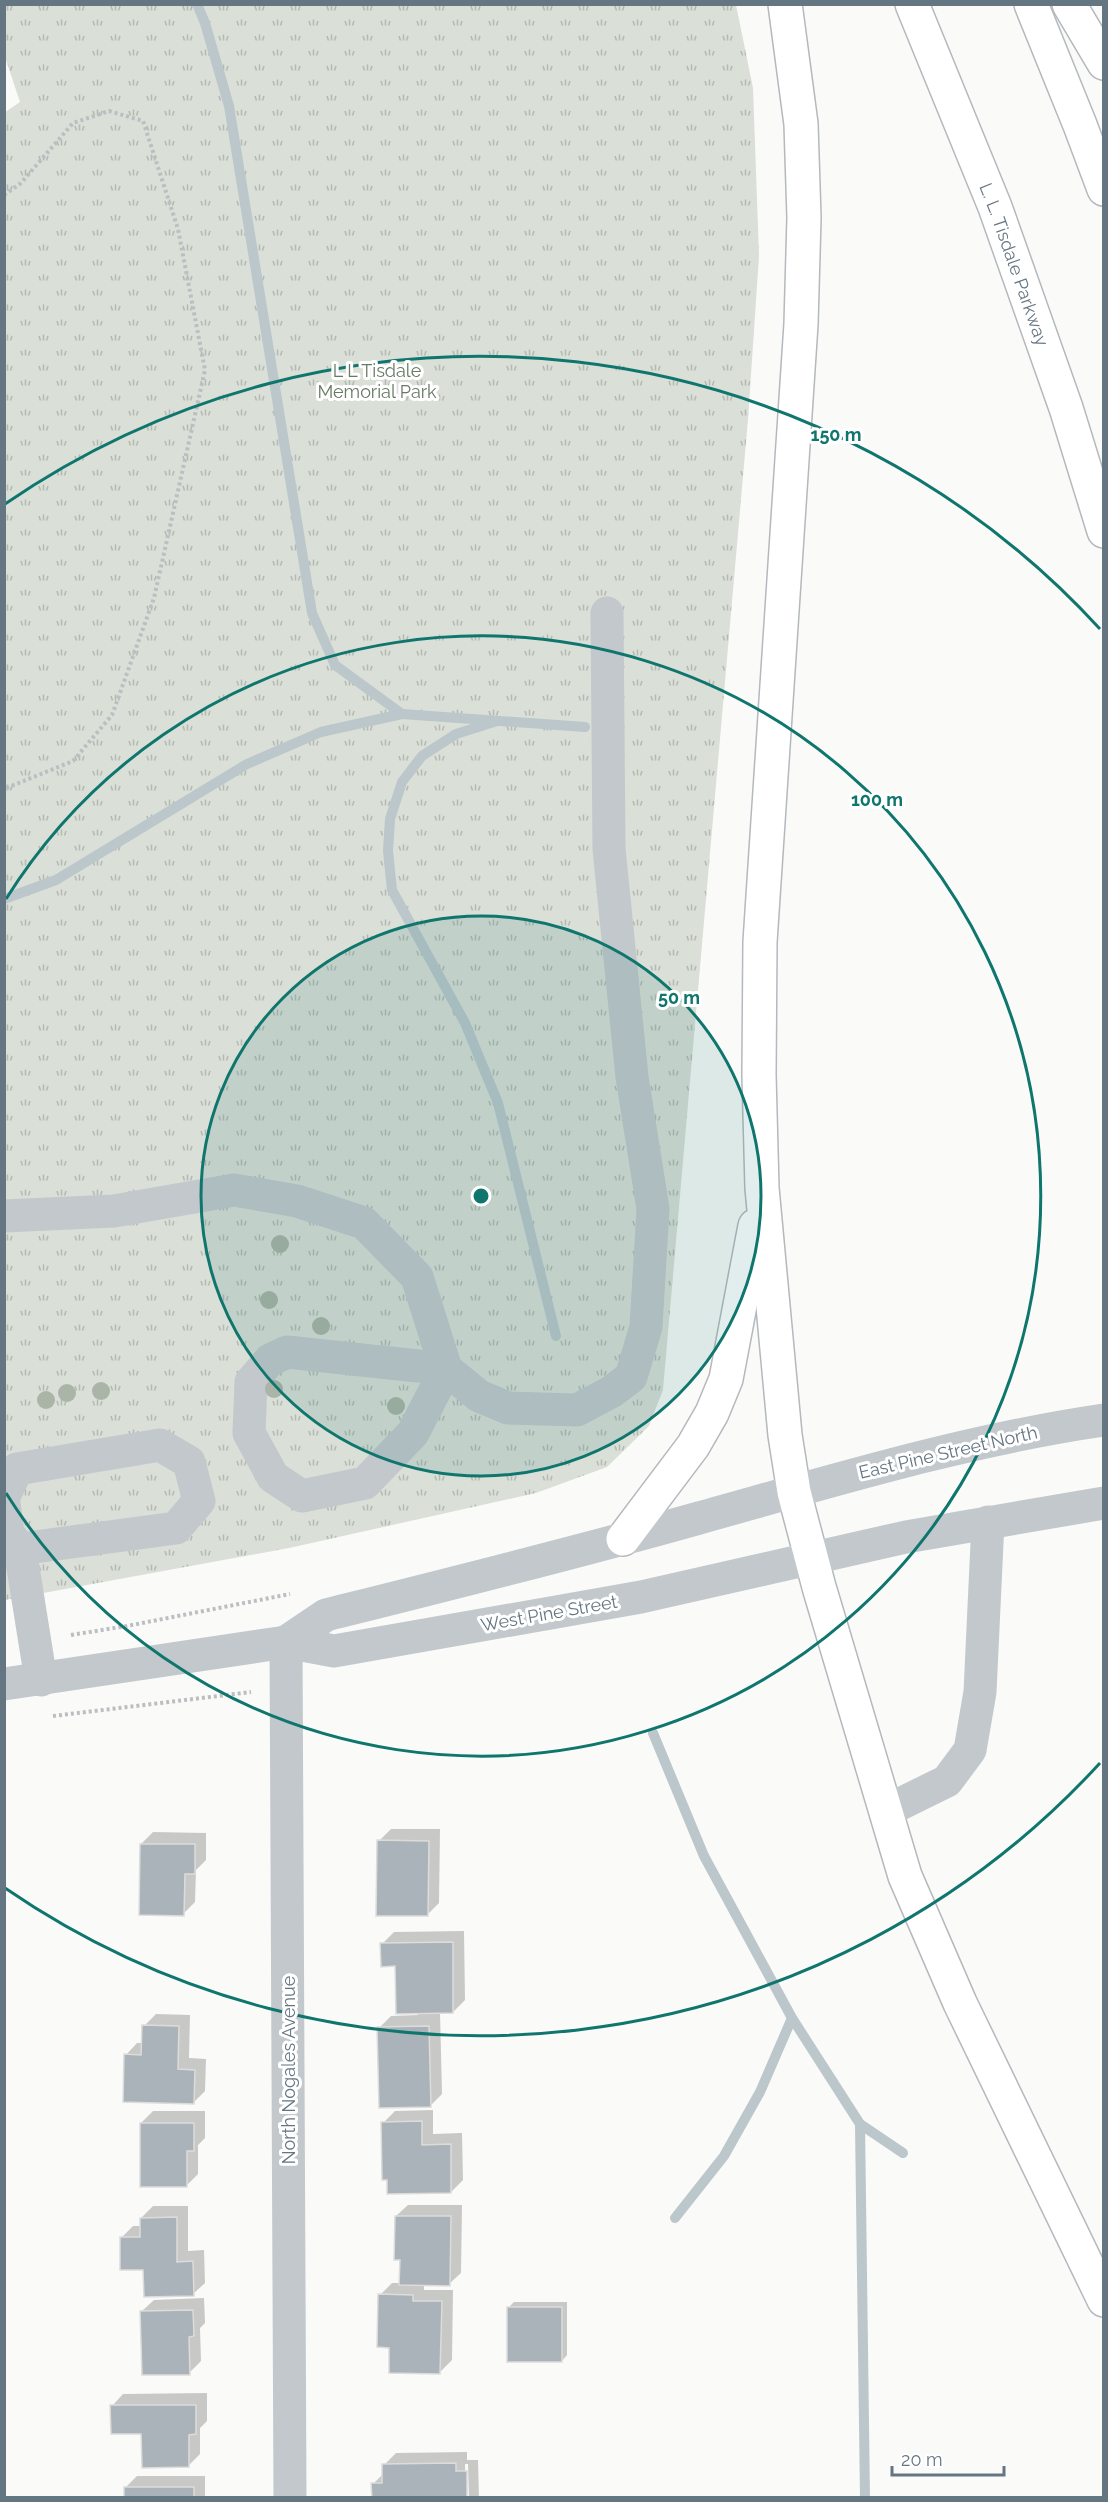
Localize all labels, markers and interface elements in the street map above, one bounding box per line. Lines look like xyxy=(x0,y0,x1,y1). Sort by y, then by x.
street label: L. L. Tisdale Parkway xyxy=(976,180,1054,349)
park label: L L Tisdale Memorial Park xyxy=(317,360,437,402)
text: 150 m xyxy=(811,424,862,445)
text: 100 m xyxy=(851,789,903,810)
text: 50 m xyxy=(658,987,700,1008)
centre of rings xyxy=(471,1186,491,1206)
street label: East Pine Street North xyxy=(857,1421,1039,1483)
street label: West Pine Street xyxy=(479,1591,619,1635)
street label: North Nogales Avenue xyxy=(278,1975,299,2164)
scale bar xyxy=(892,2439,1004,2477)
text: 20 m xyxy=(901,2449,943,2470)

